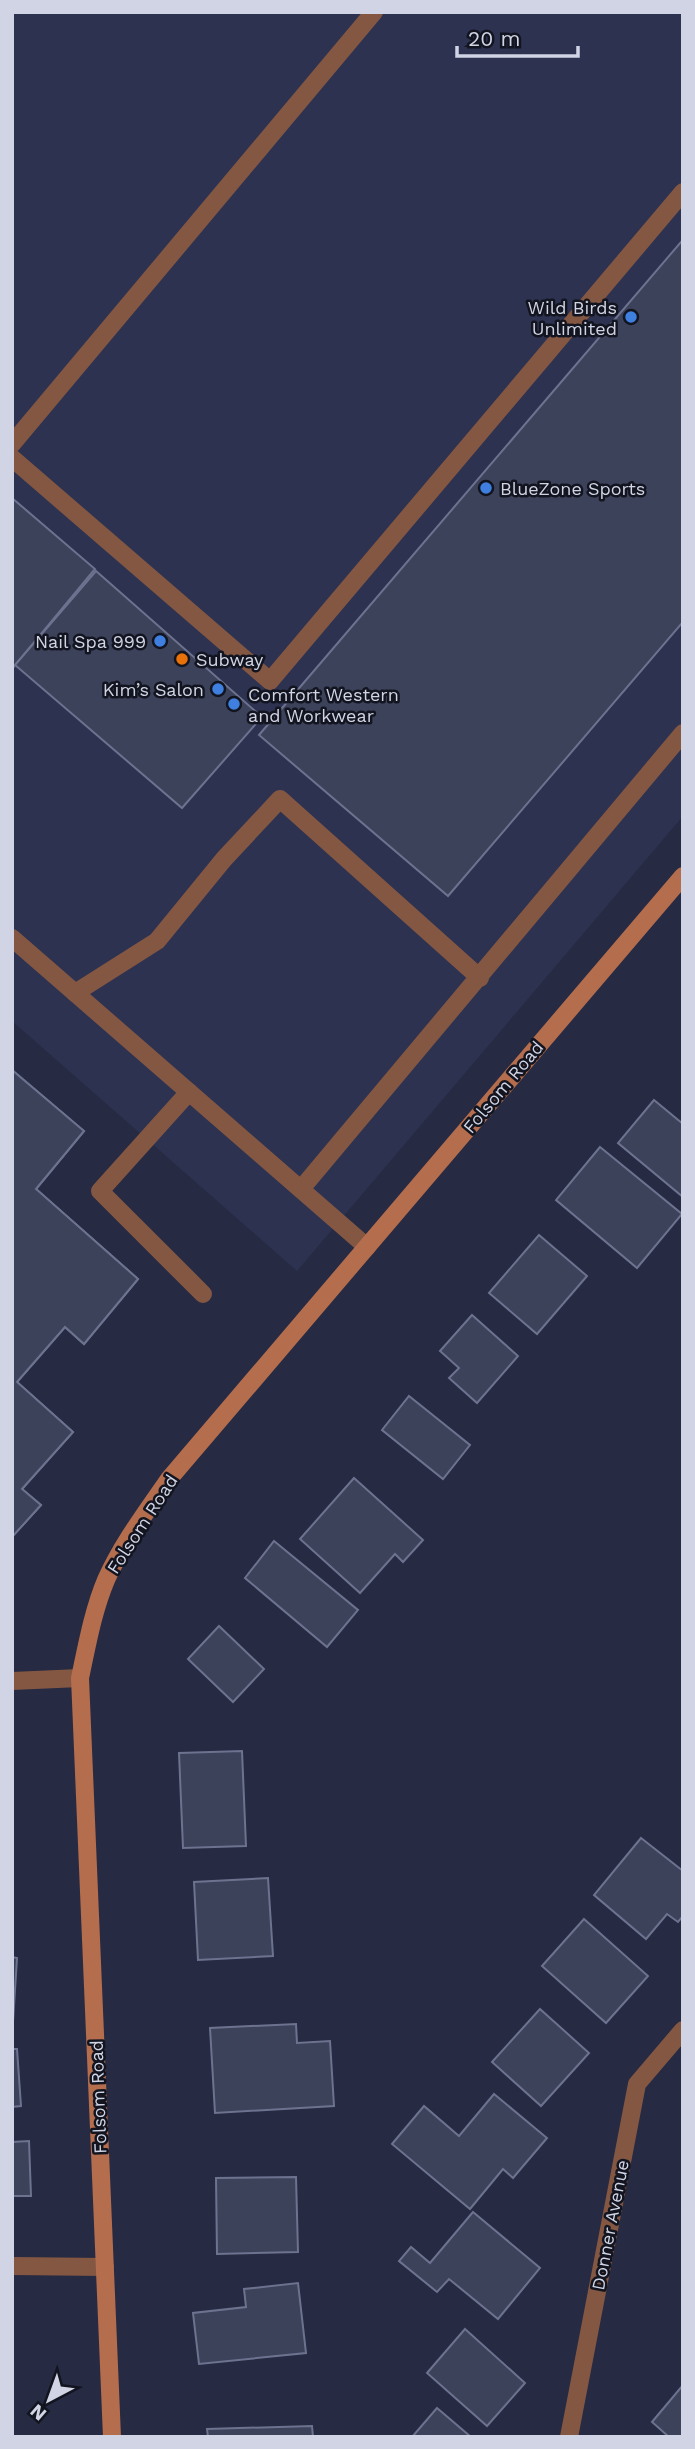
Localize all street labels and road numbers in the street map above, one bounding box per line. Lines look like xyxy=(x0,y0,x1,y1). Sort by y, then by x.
street label: Folsom Road xyxy=(458,1037,548,1137)
street label: Folsom Road xyxy=(102,1471,182,1577)
street label: Folsom Road xyxy=(86,2040,110,2154)
street label: Donner Avenue xyxy=(587,2158,633,2292)

